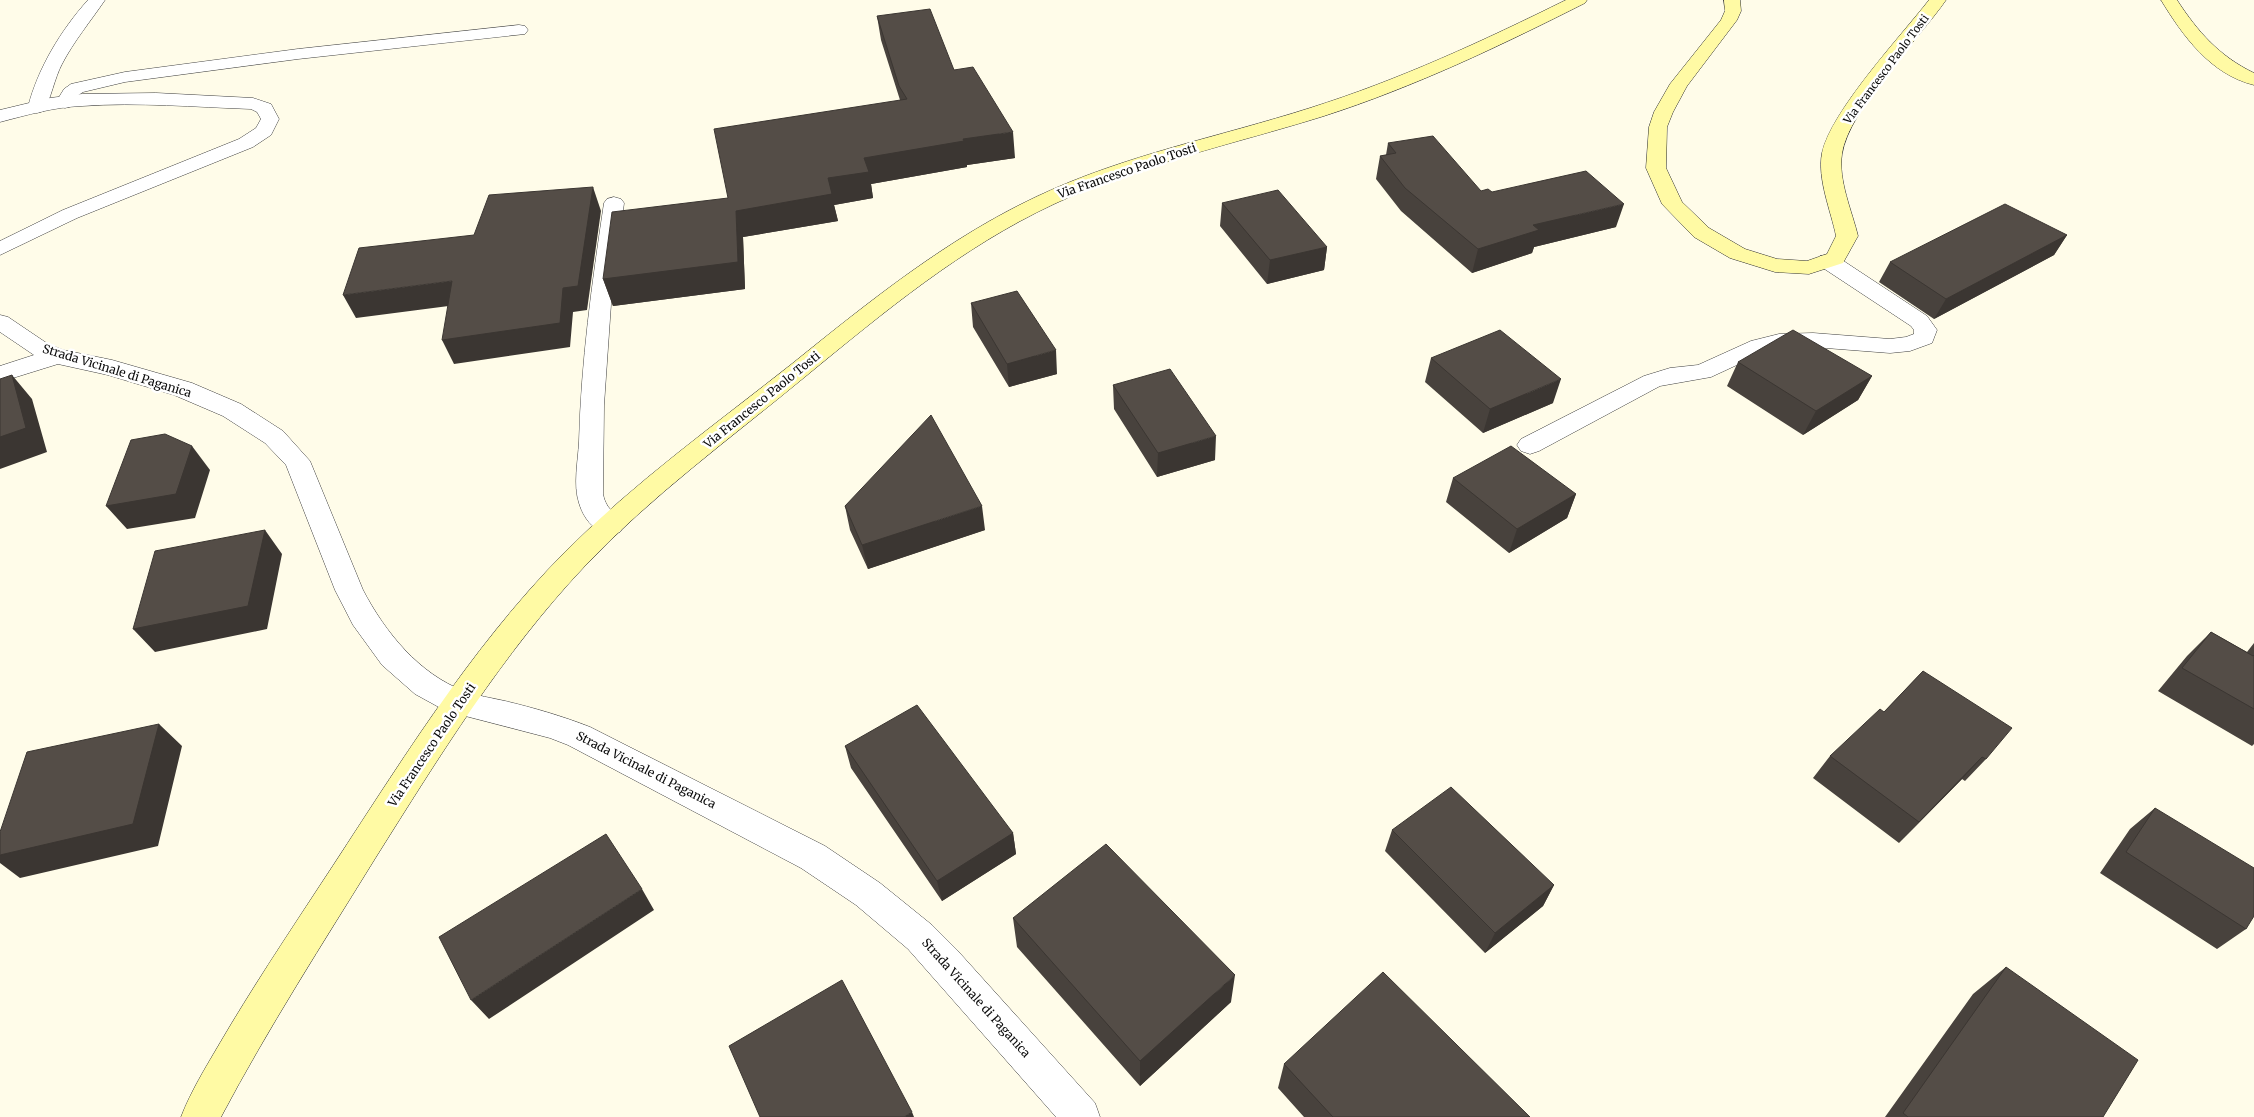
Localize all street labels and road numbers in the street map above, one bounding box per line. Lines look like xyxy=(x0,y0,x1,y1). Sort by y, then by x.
street label: Via Francesco Paolo Tosti xyxy=(1840,11,1932,127)
street label: Via Francesco Paolo Tosti xyxy=(1055,140,1198,202)
street label: Strada Vicinale di Paganica xyxy=(41,341,194,401)
street label: Via Francesco Paolo Tosti xyxy=(700,348,823,452)
street label: Via Francesco Paolo Tosti xyxy=(384,680,479,810)
street label: Strada Vicinale di Paganica xyxy=(574,728,719,812)
street label: Strada Vicinale di Paganica xyxy=(919,935,1034,1061)

